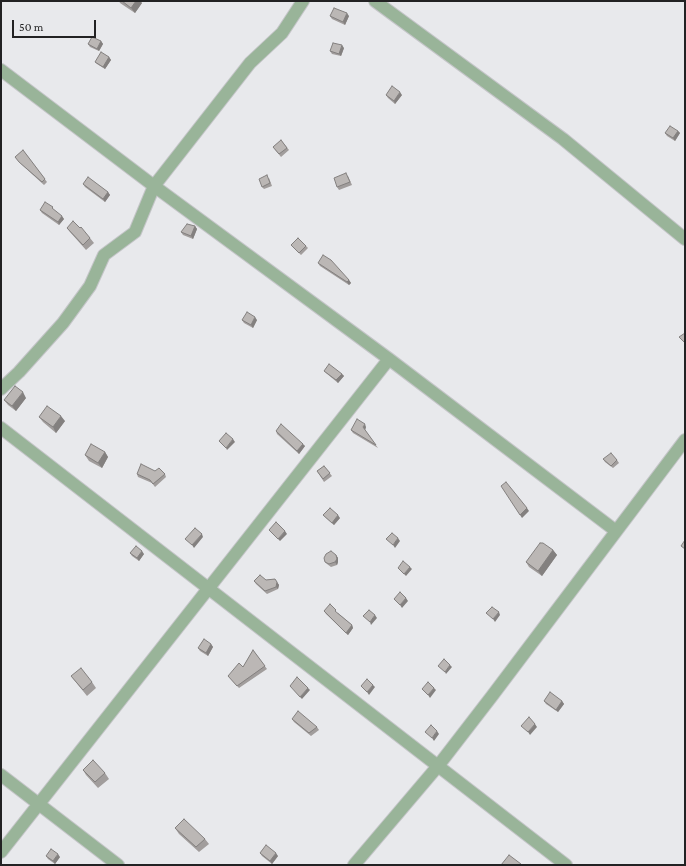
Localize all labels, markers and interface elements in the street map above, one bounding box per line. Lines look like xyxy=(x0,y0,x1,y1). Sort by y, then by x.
scale bar xyxy=(14,12,98,38)
text: 50 m xyxy=(19,20,43,34)

